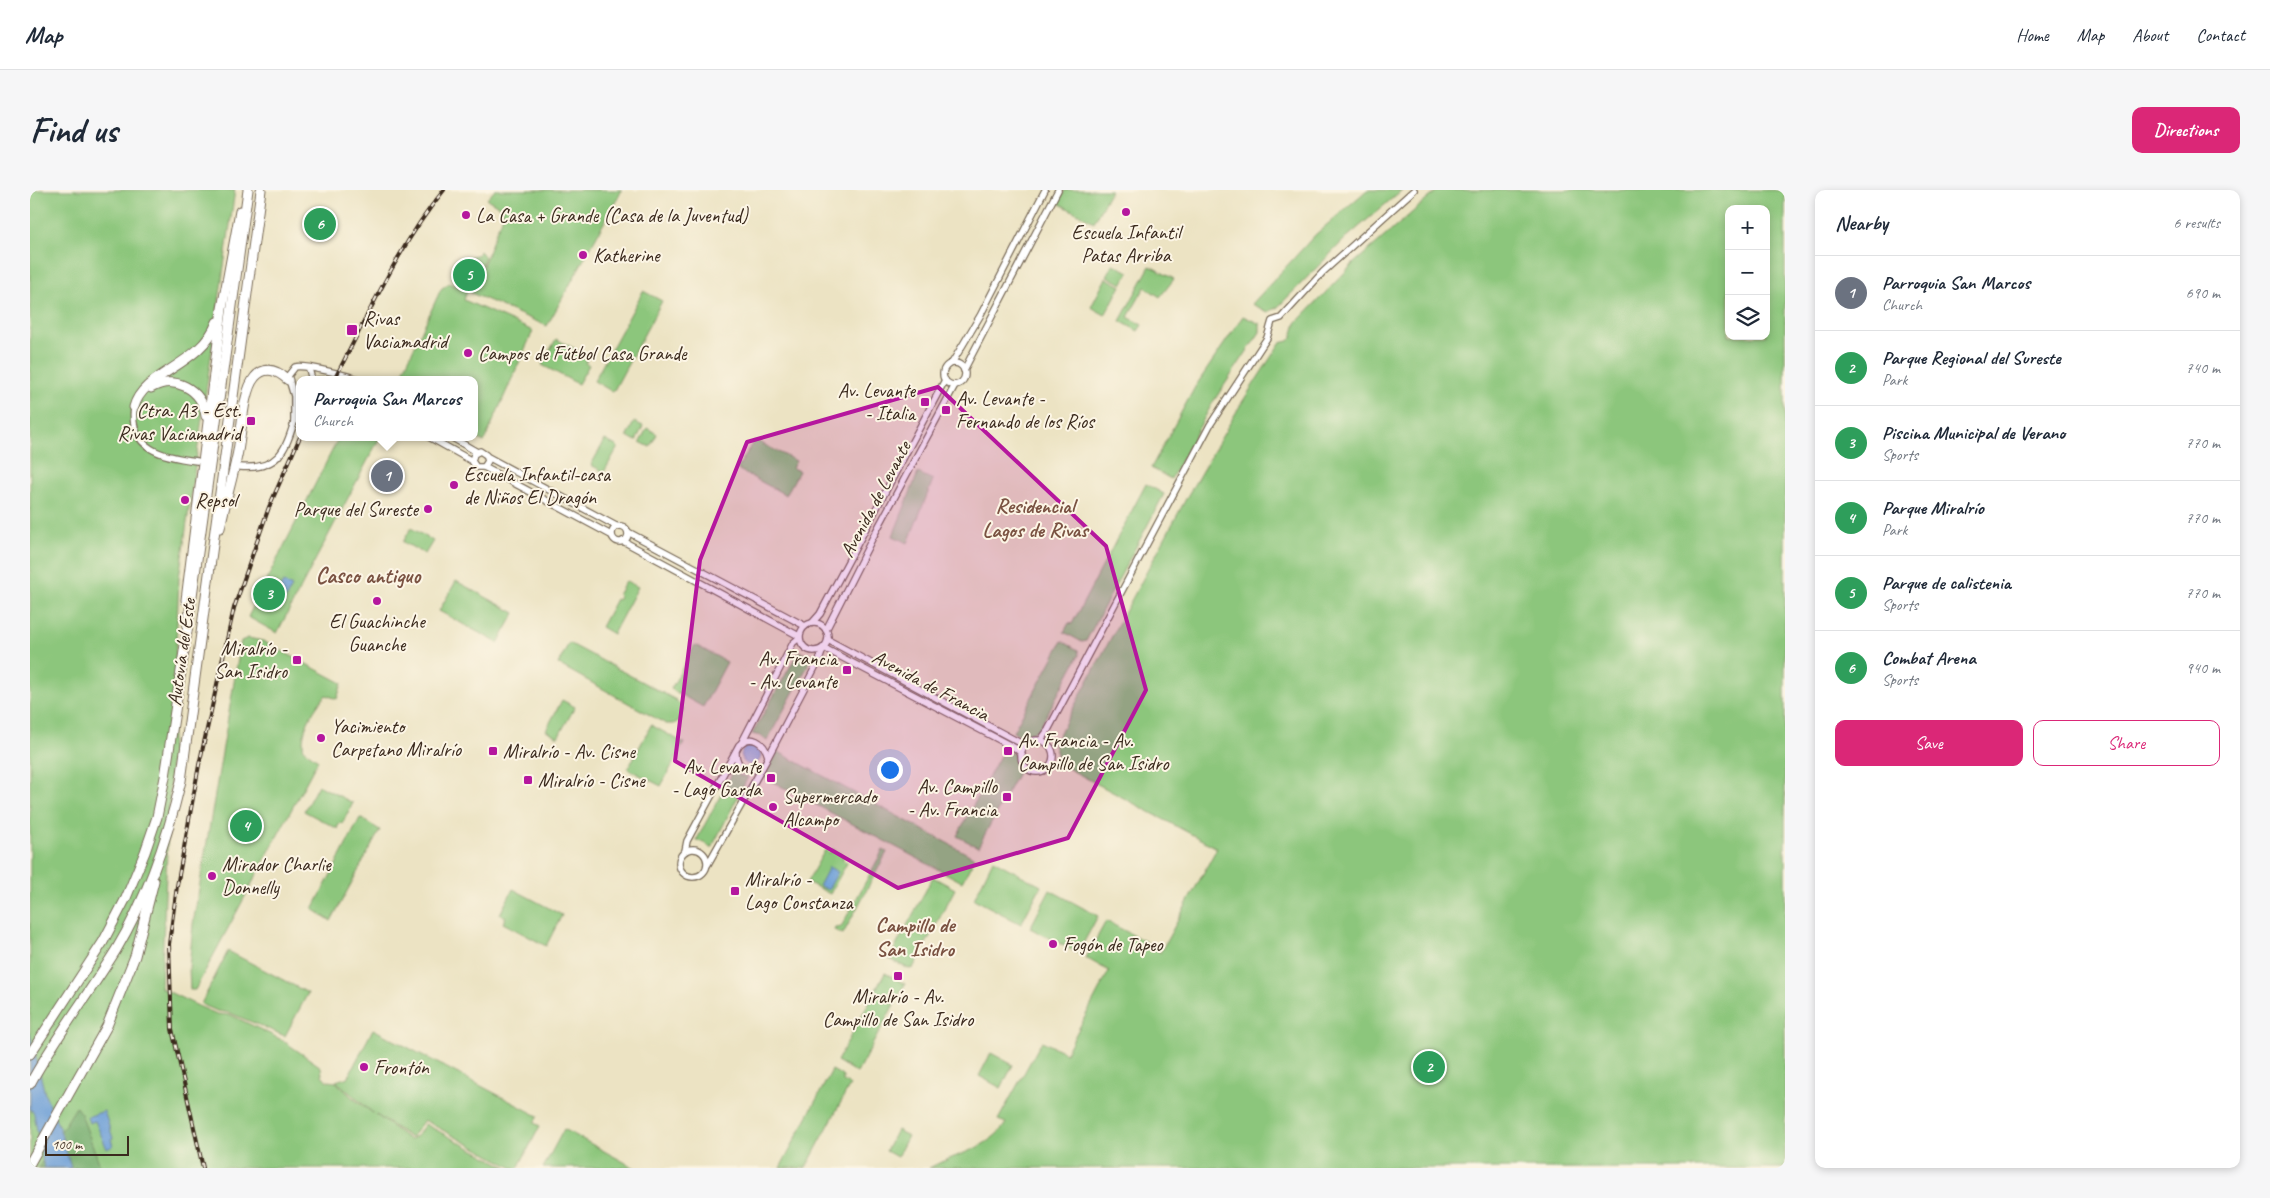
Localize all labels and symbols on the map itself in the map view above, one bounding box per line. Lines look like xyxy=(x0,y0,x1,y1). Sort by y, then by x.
place label: La Casa + Grande (Casa de la Juventud) xyxy=(476,203,749,228)
pin: 6 xyxy=(304,205,336,243)
marker: Escuela Infantil Patas Arriba xyxy=(1120,206,1132,218)
marker: La Casa + Grande (Casa de la Juventud) xyxy=(460,209,472,221)
place label: Escuela Infantil Patas Arriba xyxy=(1072,220,1184,268)
place label: Katherine xyxy=(593,243,661,268)
marker: Katherine xyxy=(577,249,589,261)
pin: 5 xyxy=(453,256,485,294)
place label: Rivas Vaciamadrid xyxy=(363,306,450,354)
marker: Rivas Vaciamadrid xyxy=(345,323,359,337)
place label: Campos de Fútbol Casa Grande xyxy=(478,341,688,366)
marker: Campos de Fútbol Casa Grande xyxy=(462,347,474,359)
place label: Av. Levante - Italia xyxy=(838,378,917,426)
place label: Av. Levante - Fernando de los Ríos xyxy=(956,386,1096,434)
marker: Av. Levante - Italia xyxy=(919,396,931,408)
place label: Ctra. A3 - Est. Rivas Vaciamadrid xyxy=(118,398,244,446)
marker: Av. Levante - Fernando de los Ríos xyxy=(940,404,952,416)
marker: Ctra. A3 - Est. Rivas Vaciamadrid xyxy=(245,415,257,427)
street label: Avenida de Levante xyxy=(834,436,917,562)
pin: 1 xyxy=(371,457,403,495)
place label: Escuela Infantil-casa de Niños El Dragón xyxy=(464,462,612,510)
marker: Escuela Infantil-casa de Niños El Dragón xyxy=(448,479,460,491)
place label: Repsol xyxy=(195,488,240,513)
district label: Residencial Lagos de Rivas xyxy=(982,493,1090,543)
marker: Repsol xyxy=(179,494,191,506)
place label: Parque del Sureste xyxy=(294,497,419,522)
marker: Parque del Sureste xyxy=(422,503,434,515)
district label: Casco antiguo xyxy=(316,562,422,590)
pin: 3 xyxy=(253,575,285,613)
street label: Autovía del Este xyxy=(162,595,202,707)
marker: El Guachinche Guanche xyxy=(371,595,383,607)
place label: El Guachinche Guanche xyxy=(329,609,426,657)
place label: Miralrío - San Isidro xyxy=(214,636,288,684)
street label: Avenida de Francia xyxy=(868,644,995,727)
place label: Av. Francia - Av. Levante xyxy=(749,646,839,694)
marker: Miralrío - San Isidro xyxy=(291,654,303,666)
marker: Av. Francia - Av. Levante xyxy=(841,664,853,676)
place label: Yacimiento Carpetano Miralrío xyxy=(331,714,462,762)
place label: Av. Francia - Av. Campillo de San Isidro xyxy=(1018,728,1170,776)
marker: Yacimiento Carpetano Miralrío xyxy=(315,732,327,744)
place label: Miralrío - Av. Cisne xyxy=(503,739,636,764)
marker: Miralrío - Av. Cisne xyxy=(487,745,499,757)
marker: Av. Francia - Av. Campillo de San Isidro xyxy=(1002,745,1014,757)
place label: Av. Levante - Lago Garda xyxy=(671,754,762,802)
your location xyxy=(877,757,903,783)
place label: Miralrío - Cisne xyxy=(538,768,646,793)
marker: Av. Levante - Lago Garda xyxy=(765,772,777,784)
marker: Miralrío - Cisne xyxy=(522,774,534,786)
place label: Av. Campillo - Av. Francia xyxy=(907,774,999,822)
place label: Supermercado Alcampo xyxy=(783,784,878,832)
marker: Av. Campillo - Av. Francia xyxy=(1001,791,1013,803)
marker: Supermercado Alcampo xyxy=(767,801,779,813)
pin: 4 xyxy=(230,807,262,845)
place label: Mirador Charlie Donnelly xyxy=(222,852,332,900)
place label: Miralrío - Lago Constanza xyxy=(745,867,854,915)
marker: Mirador Charlie Donnelly xyxy=(206,870,218,882)
marker: Miralrío - Lago Constanza xyxy=(729,885,741,897)
district label: Campillo de San Isidro xyxy=(875,912,956,962)
place label: Fogón de Tapeo xyxy=(1063,932,1164,957)
marker: Fogón de Tapeo xyxy=(1047,938,1059,950)
marker: Miralrío - Av. Campillo de San Isidro xyxy=(892,970,904,982)
place label: Miralrío - Av. Campillo de San Isidro xyxy=(823,984,974,1032)
pin: 2 xyxy=(1413,1048,1445,1086)
place label: Frontón xyxy=(374,1055,430,1080)
marker: Frontón xyxy=(358,1061,370,1073)
scale bar xyxy=(45,1133,129,1156)

